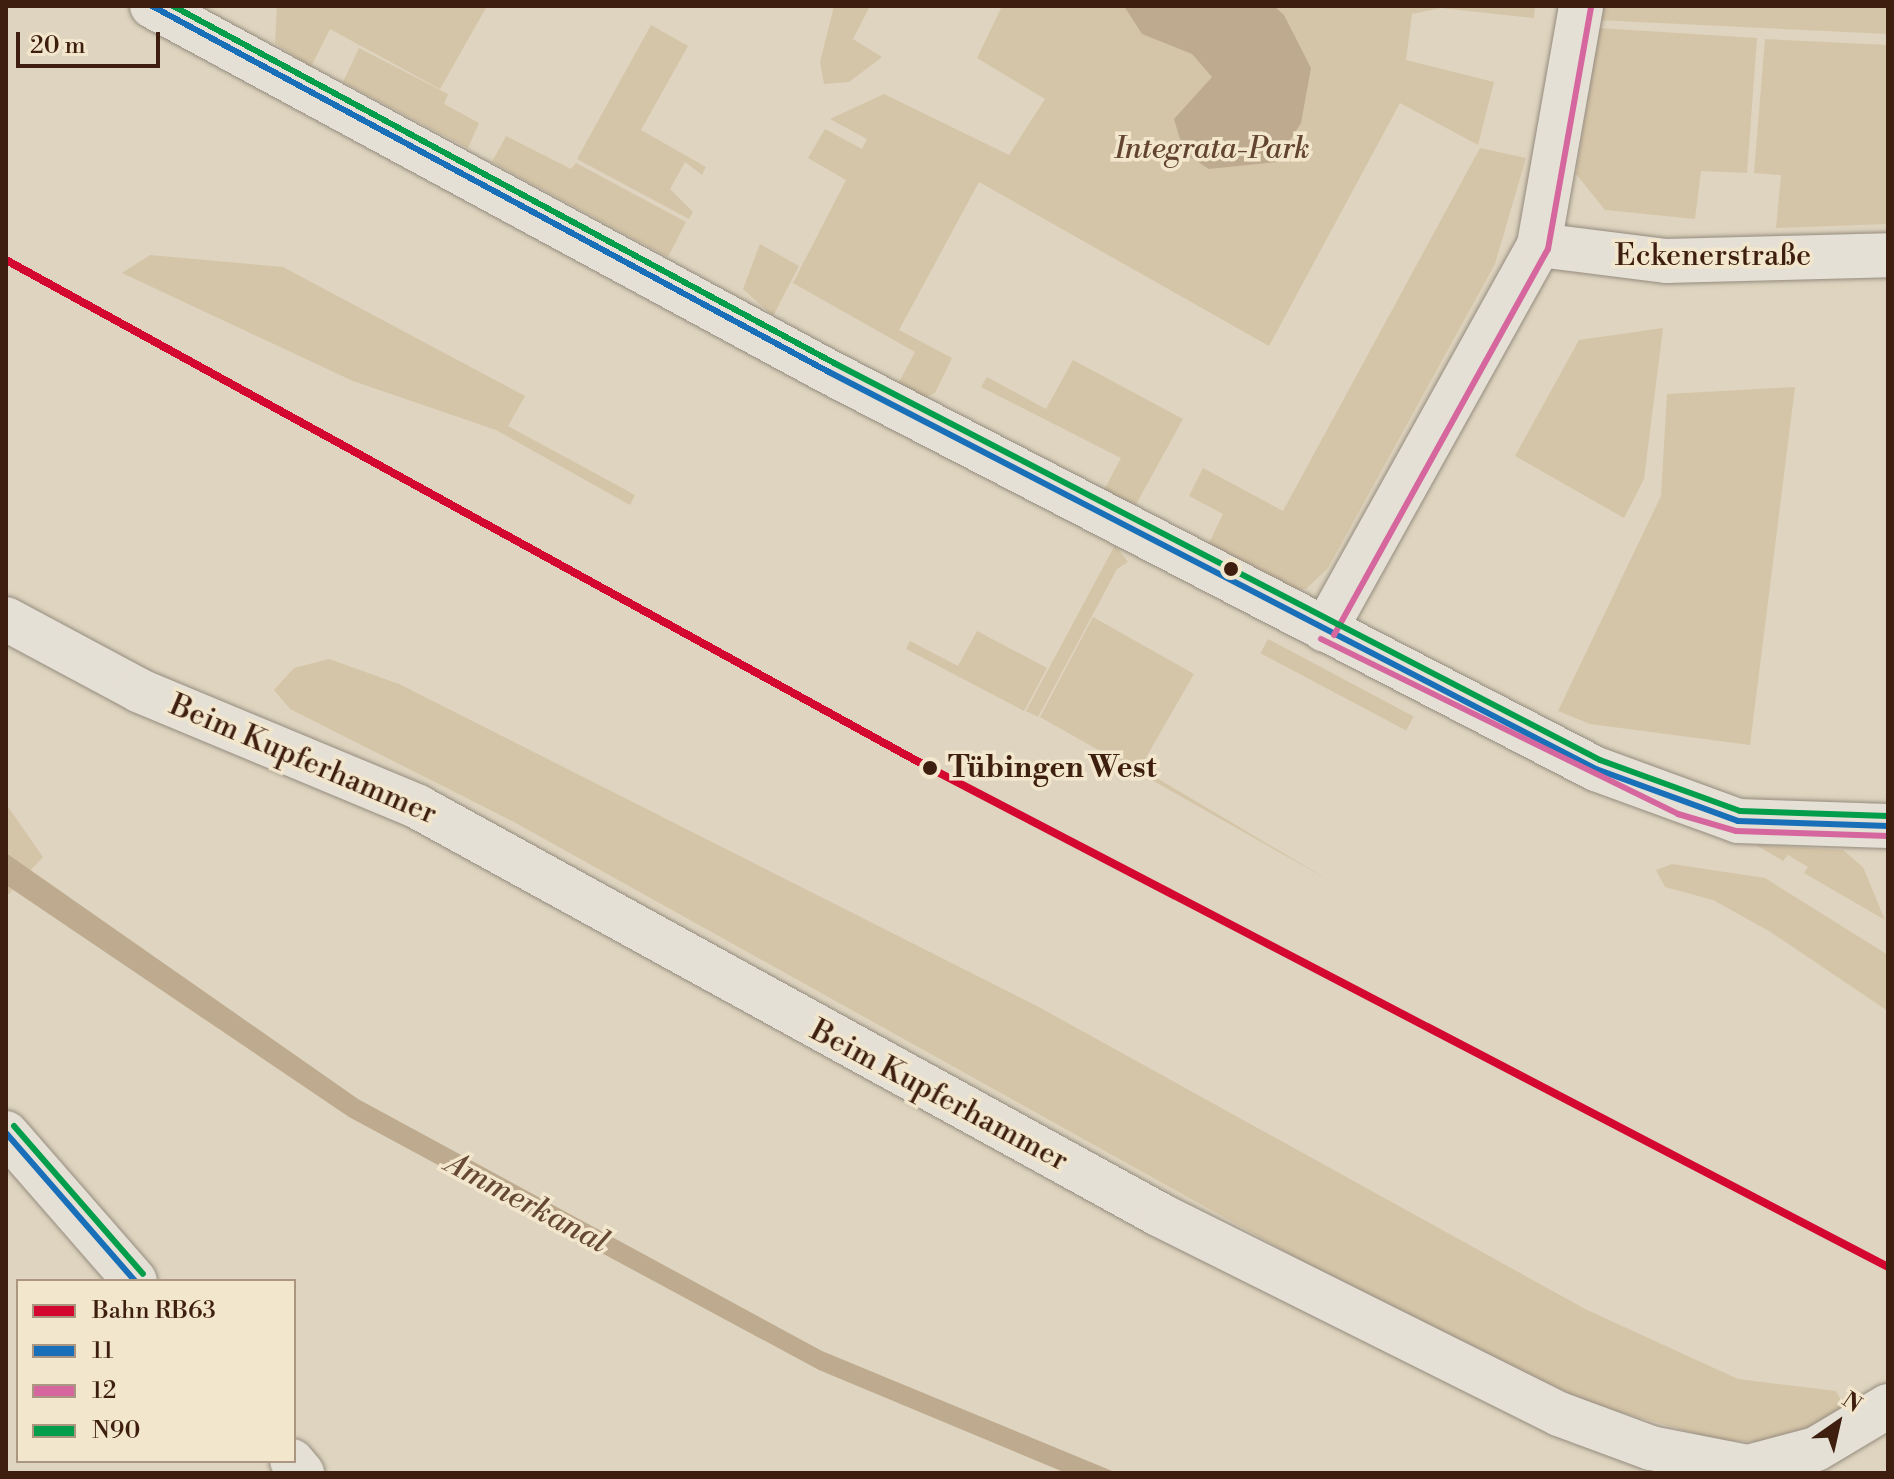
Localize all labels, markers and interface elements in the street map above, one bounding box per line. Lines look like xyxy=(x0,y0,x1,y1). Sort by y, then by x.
scale bar xyxy=(20,16,164,66)
text: 20 m xyxy=(30,31,86,61)
park label: Integrata-Park xyxy=(1114,131,1310,167)
street label: Eckenerstraße xyxy=(1615,238,1811,274)
unlabelled marker xyxy=(1223,561,1239,577)
street label: Beim Kupferhammer xyxy=(164,687,442,833)
place label: Tübingen West xyxy=(948,750,1157,786)
marker: Tübingen West xyxy=(919,757,941,779)
street label: Beim Kupferhammer xyxy=(804,1013,1074,1179)
water label: Ammerkanal xyxy=(439,1144,615,1262)
legend xyxy=(16,1279,296,1463)
text: Bahn RB63 xyxy=(92,1296,216,1326)
text: 11 xyxy=(92,1336,113,1366)
text: 12 xyxy=(92,1376,117,1406)
north arrow xyxy=(1798,1383,1878,1463)
text: N xyxy=(1837,1387,1866,1419)
text: N90 xyxy=(92,1416,140,1446)

